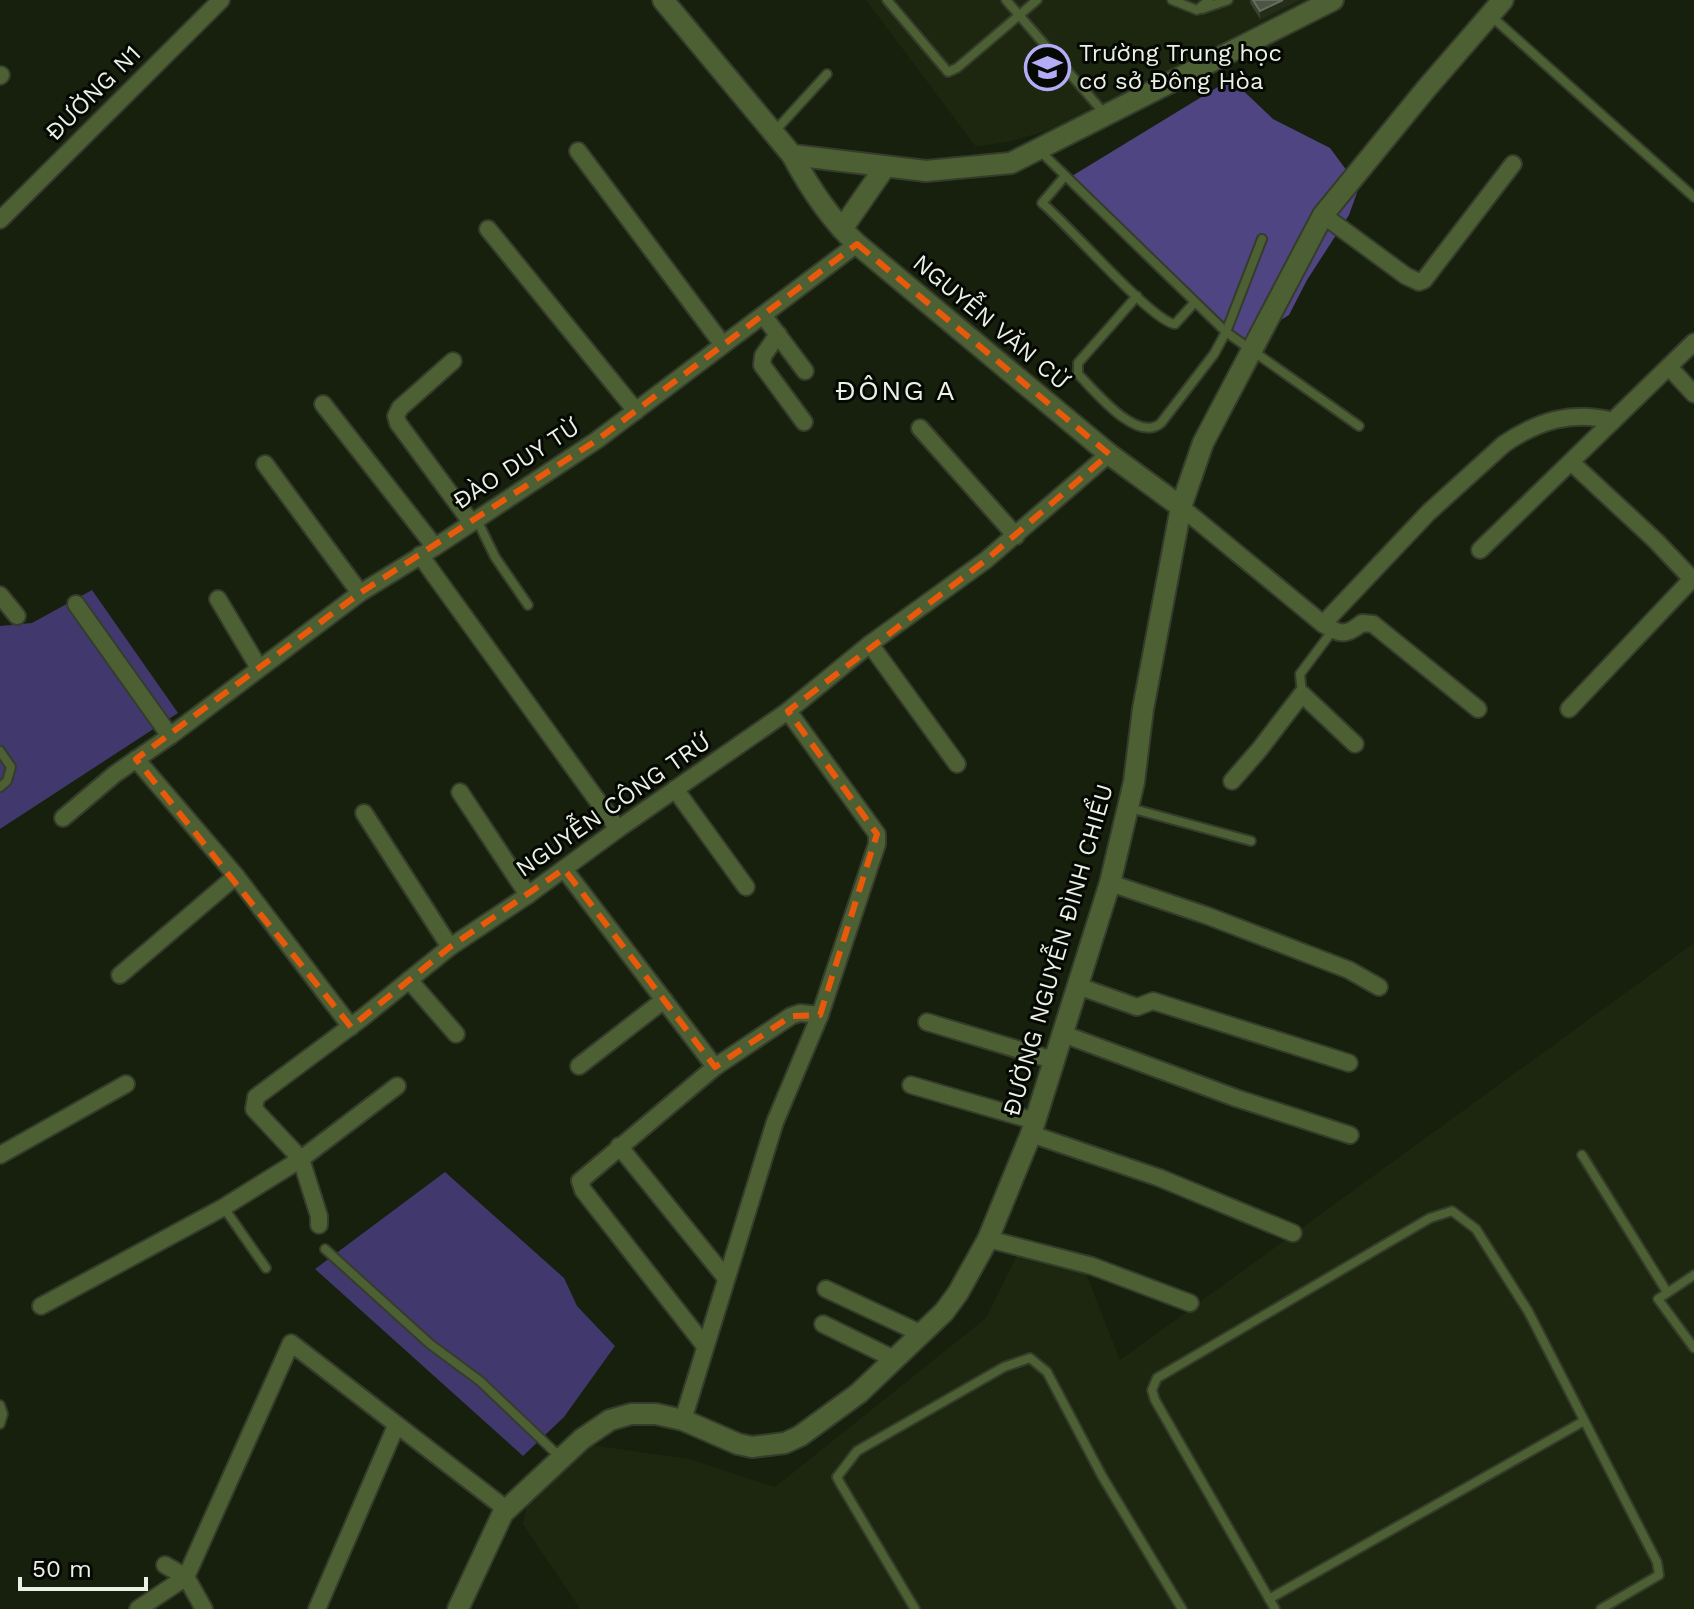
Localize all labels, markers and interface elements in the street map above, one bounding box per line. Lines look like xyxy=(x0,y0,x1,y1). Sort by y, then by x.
place label: Trường Trung học cơ sở Đông Hòa xyxy=(1079,39,1282,95)
street label: ĐƯỜNG N1 xyxy=(40,40,146,146)
school or university icon: Trường Trung học cơ sở Đông Hòa xyxy=(1024,43,1072,91)
street label: NGUYỄN VĂN CỪ xyxy=(907,246,1077,396)
district label: ĐÔNG A xyxy=(835,374,957,407)
street label: ĐÀO DUY TỪ xyxy=(448,412,585,515)
street label: NGUYỄN CÔNG TRỨ xyxy=(509,724,716,883)
street label: ĐƯỜNG NGUYỄN ĐÌNH CHIỂU xyxy=(994,780,1119,1119)
scale bar xyxy=(20,1541,146,1591)
text: 50 m xyxy=(32,1555,92,1583)

